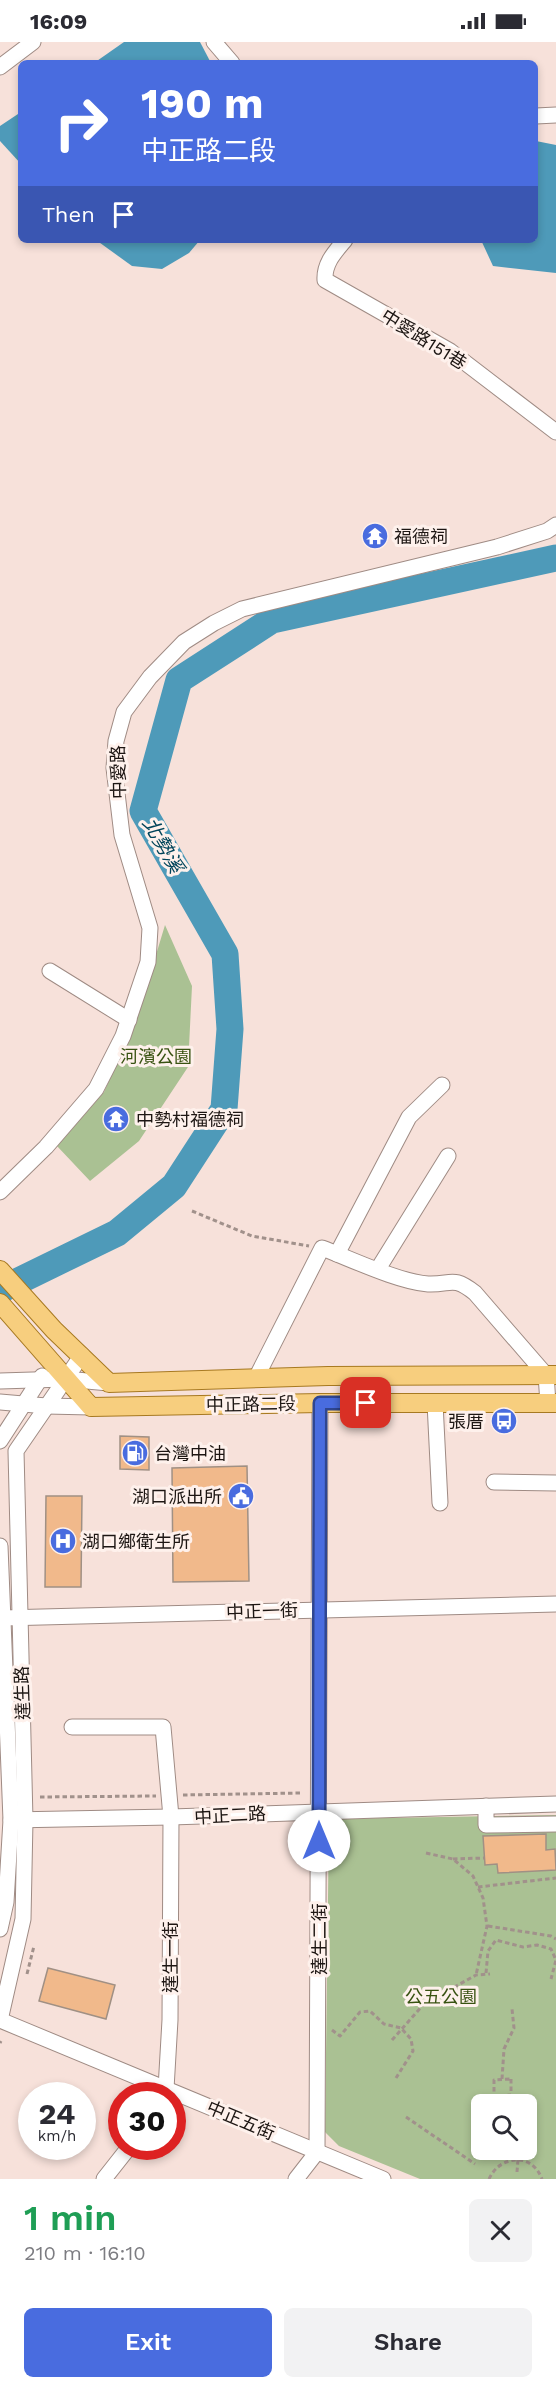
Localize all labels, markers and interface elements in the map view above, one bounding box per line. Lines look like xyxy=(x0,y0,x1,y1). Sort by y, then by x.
text: 16:09 xyxy=(30,9,87,34)
text: 190 m xyxy=(141,79,264,128)
icon: right xyxy=(42,84,120,162)
text: 中正路二段 xyxy=(141,135,276,167)
icon: arrive xyxy=(107,198,140,231)
text: Then xyxy=(42,202,95,227)
street label: 中愛路151巷 xyxy=(378,305,470,373)
temple icon: 福德祠 xyxy=(360,521,390,551)
place label: 福德祠 xyxy=(394,526,448,547)
street label: 中愛路 xyxy=(107,745,129,799)
water label: 北勢溪 xyxy=(138,813,190,880)
park label: 河濱公園 xyxy=(120,1046,192,1067)
temple icon: 中勢村福德祠 xyxy=(101,1104,131,1134)
place label: 中勢村福德祠 xyxy=(136,1109,244,1130)
pin xyxy=(340,1377,391,1428)
icon: arrive xyxy=(349,1386,382,1419)
street label: 中正路二段 xyxy=(206,1393,296,1415)
bus stop icon: 張厝 xyxy=(489,1406,519,1436)
place label: 張厝 xyxy=(448,1411,484,1432)
fuel station icon: 台灣中油 xyxy=(120,1438,150,1468)
place label: 台灣中油 xyxy=(154,1443,226,1464)
public building icon: 湖口派出所 xyxy=(226,1481,256,1511)
place label: 湖口派出所 xyxy=(132,1486,222,1507)
hospital icon: 湖口鄉衛生所 xyxy=(48,1526,78,1556)
place label: 湖口鄉衛生所 xyxy=(82,1531,190,1552)
street label: 中正一街 xyxy=(226,1599,298,1623)
street label: 達生路 xyxy=(11,1666,33,1720)
street label: 中正二路 xyxy=(193,1803,267,1827)
position arrow xyxy=(287,1809,351,1873)
street label: 達生二街 xyxy=(309,1903,330,1975)
street label: 達生一街 xyxy=(160,1921,181,1993)
park label: 公五公園 xyxy=(405,1986,477,2007)
speed limit sign: 30 xyxy=(108,2082,186,2160)
map controls xyxy=(471,2094,537,2160)
button: search xyxy=(471,2094,537,2160)
text: 24 xyxy=(39,2096,75,2131)
street label: 中正五街 xyxy=(204,2096,278,2144)
text: km/h xyxy=(38,2127,76,2145)
text: 1 min xyxy=(24,2197,116,2239)
button: close xyxy=(469,2199,532,2262)
text: 210 m · 16:10 xyxy=(24,2241,146,2265)
button: Exit xyxy=(24,2308,272,2377)
button: Share xyxy=(284,2308,532,2377)

